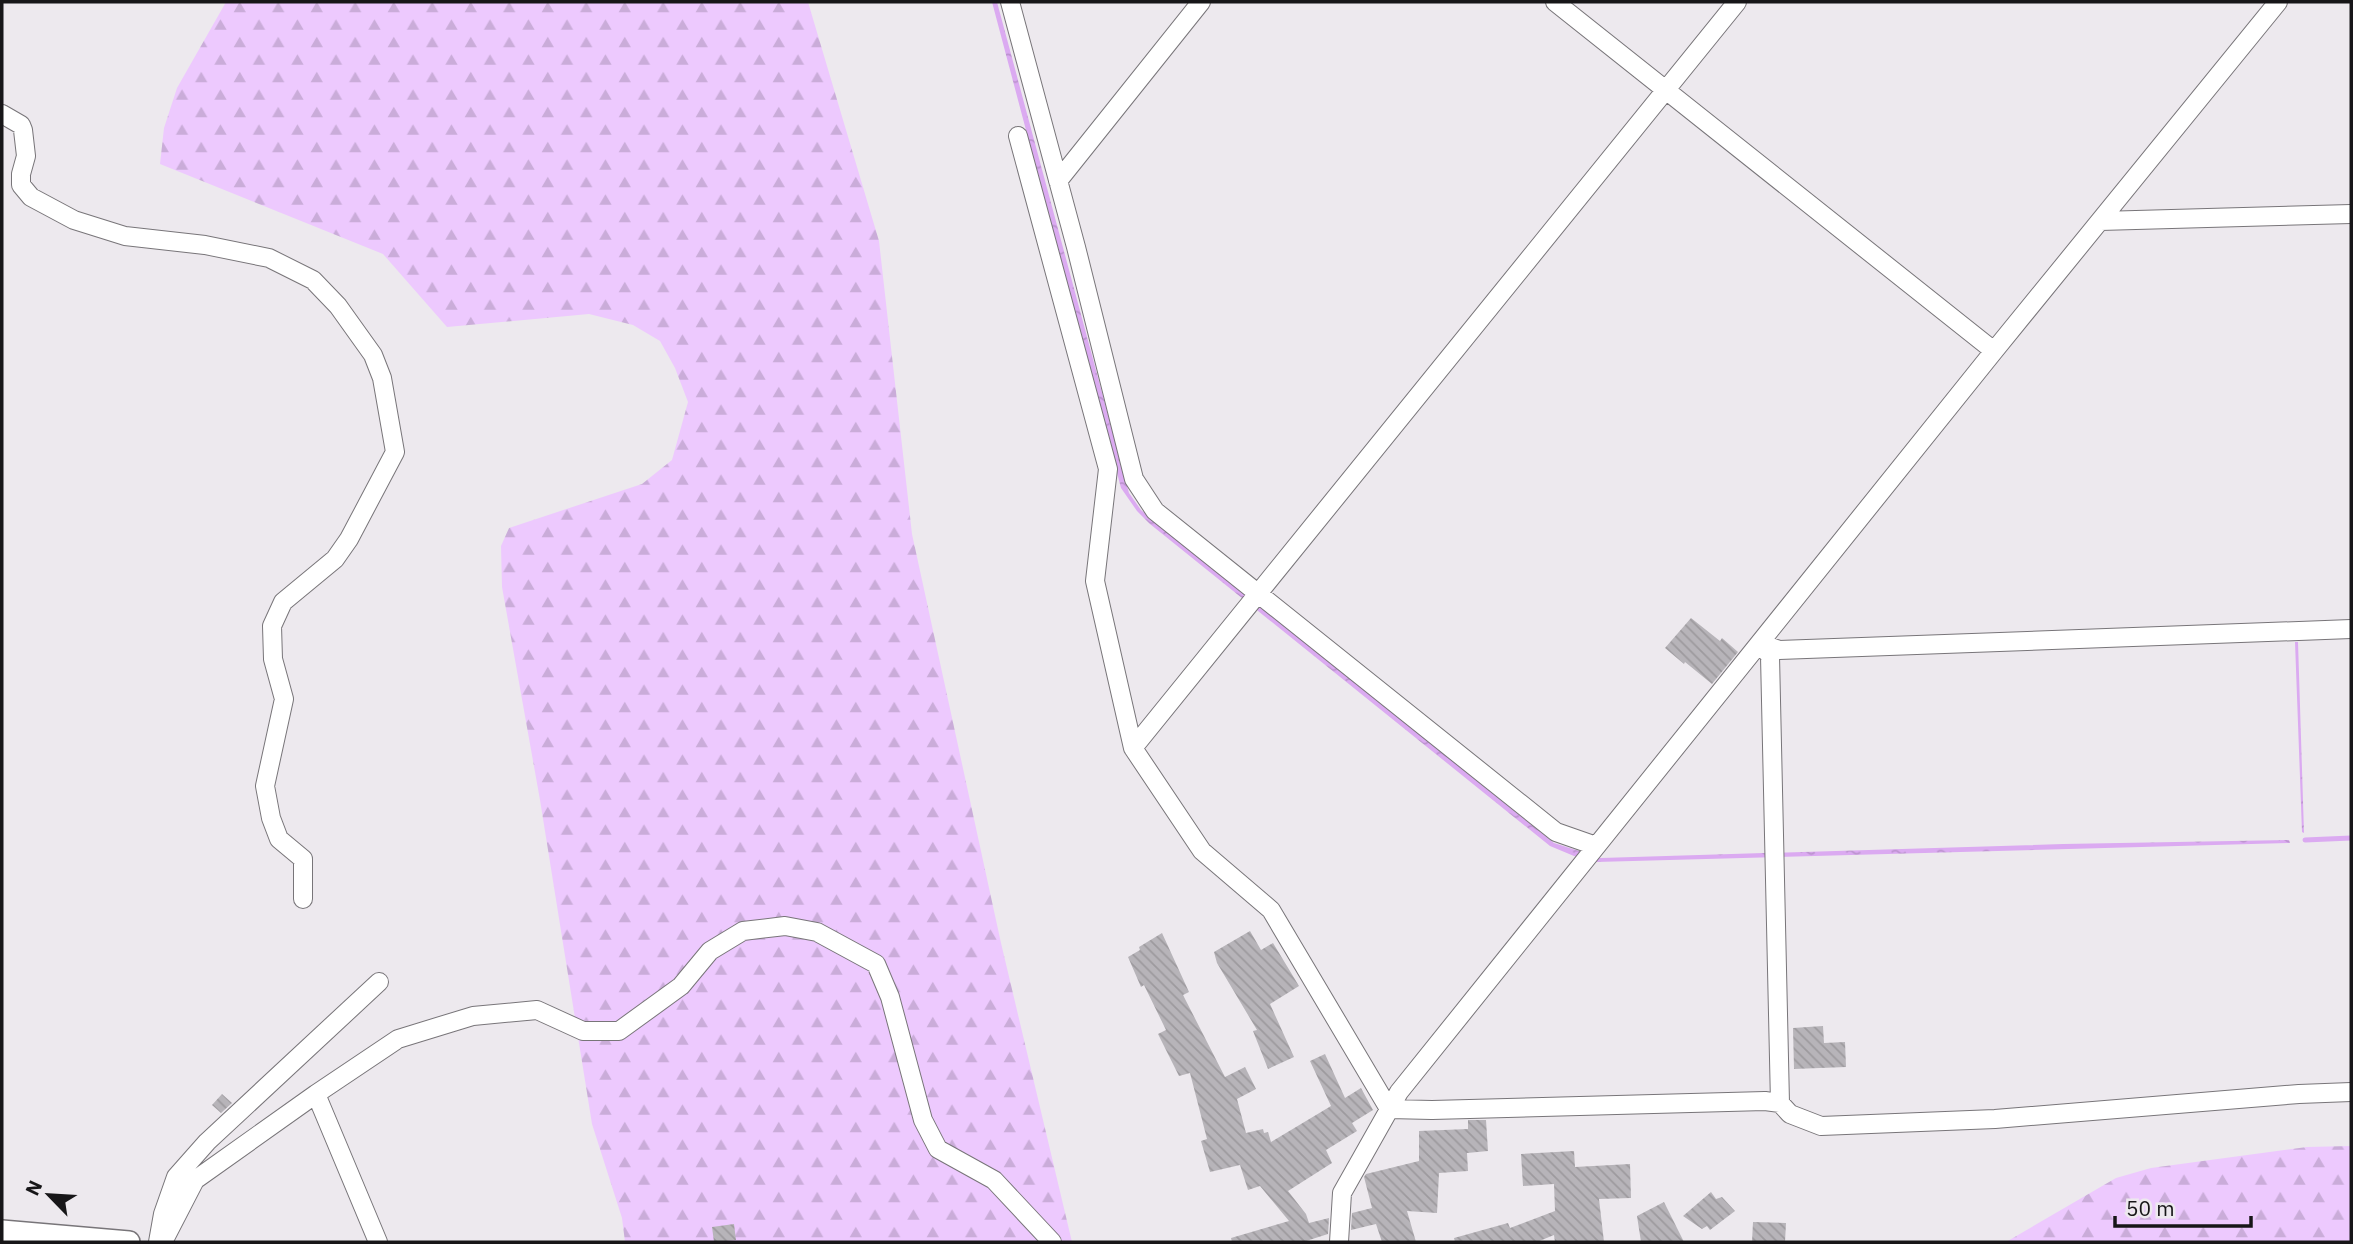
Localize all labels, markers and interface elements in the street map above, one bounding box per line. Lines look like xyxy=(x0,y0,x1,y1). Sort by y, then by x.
north arrow xyxy=(14,1160,84,1230)
text: N xyxy=(20,1177,47,1199)
scale bar xyxy=(2115,1184,2252,1228)
text: 50 m xyxy=(2126,1194,2175,1222)

